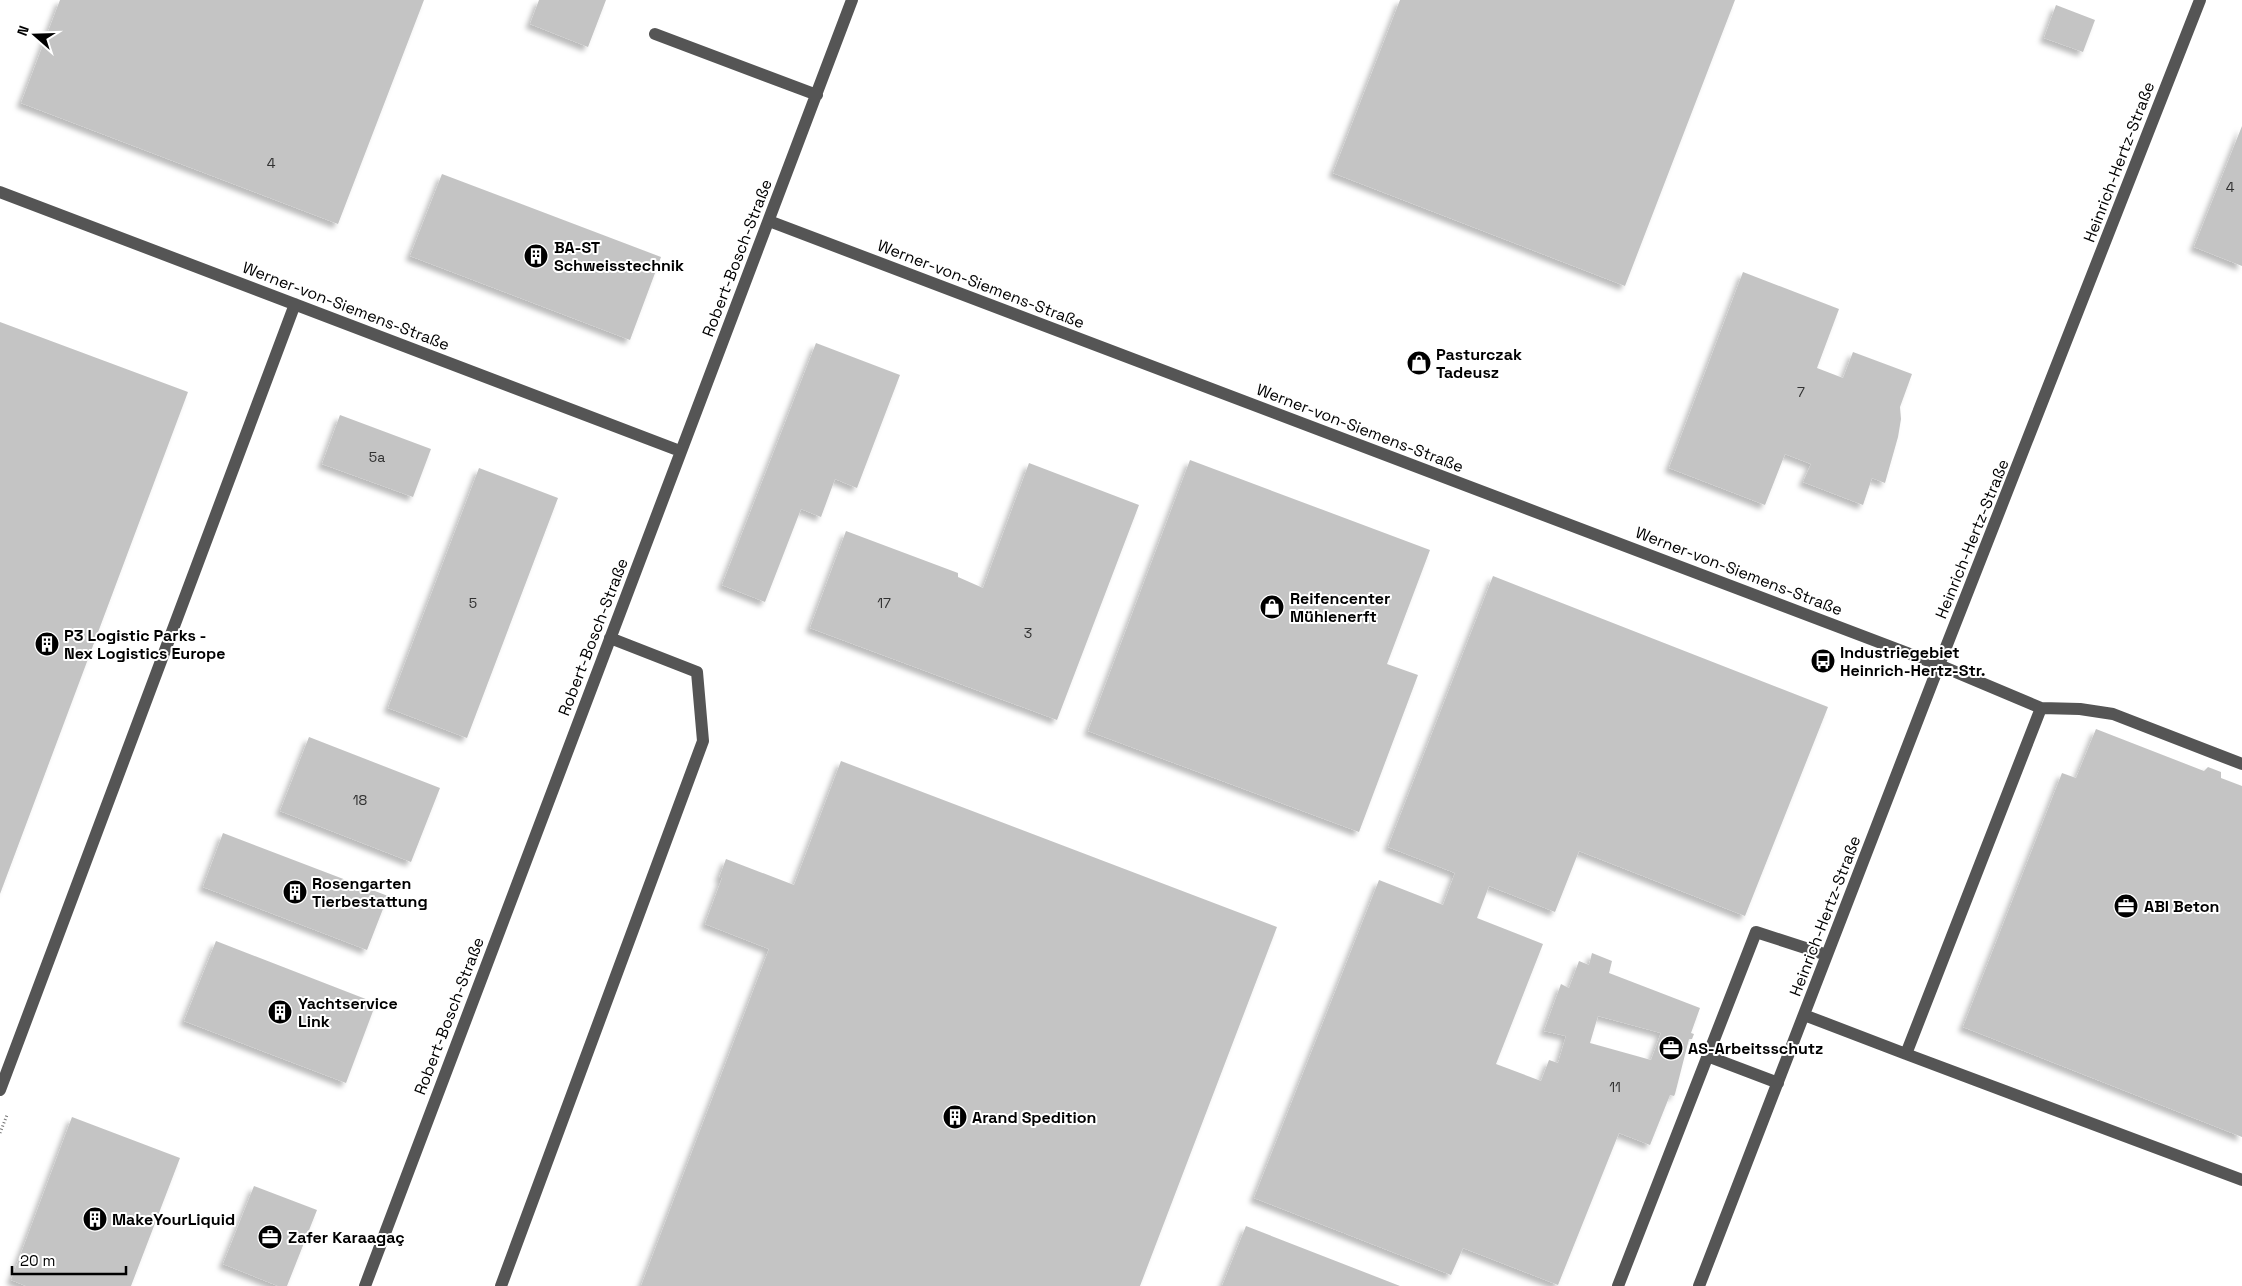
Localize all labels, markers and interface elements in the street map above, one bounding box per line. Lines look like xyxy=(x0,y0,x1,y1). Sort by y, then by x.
north arrow xyxy=(10,10,60,60)
text: N xyxy=(13,23,33,38)
street label: Heinrich-Hertz-Straße xyxy=(2079,79,2159,245)
house number: 4 xyxy=(267,154,276,172)
street label: Robert-Bosch-Straße xyxy=(697,176,777,340)
house number: 4 xyxy=(2226,178,2235,196)
street label: Werner-von-Siemens-Straße xyxy=(874,235,1088,333)
place label: BA-ST Schweisstechnik xyxy=(554,237,684,276)
building icon: BA-ST Schweisstechnik xyxy=(523,243,549,269)
street label: Werner-von-Siemens-Straße xyxy=(239,257,453,355)
place label: Pasturczak Tadeusz xyxy=(1436,344,1522,383)
shop icon: Pasturczak Tadeusz xyxy=(1406,350,1432,376)
street label: Werner-von-Siemens-Straße xyxy=(1253,379,1467,477)
house number: 7 xyxy=(1797,383,1805,401)
house number: 5a xyxy=(369,448,385,466)
street label: Heinrich-Hertz-Straße xyxy=(1930,456,2014,622)
street label: Werner-von-Siemens-Straße xyxy=(1632,522,1846,620)
street label: Robert-Bosch-Straße xyxy=(553,555,633,719)
place label: Reifencenter Mühlenerft xyxy=(1290,588,1390,627)
house number: 5 xyxy=(469,594,477,612)
house number: 17 xyxy=(877,594,891,612)
shop icon: Reifencenter Mühlenerft xyxy=(1259,594,1285,620)
house number: 3 xyxy=(1024,624,1032,642)
place label: P3 Logistic Parks - Nex Logistics Europe xyxy=(64,625,226,664)
building icon: P3 Logistic Parks - Nex Logistics Europe xyxy=(34,631,60,657)
place label: Industriegebiet Heinrich-Hertz-Str. xyxy=(1840,642,1986,681)
bus stop icon: Industriegebiet Heinrich-Hertz-Str. xyxy=(1810,648,1836,674)
house number: 18 xyxy=(353,791,368,809)
street label: Heinrich-Hertz-Straße xyxy=(1785,833,1865,999)
place label: Rosengarten Tierbestattung xyxy=(312,873,428,912)
building icon: Rosengarten Tierbestattung xyxy=(282,879,308,905)
office icon: ABI Beton xyxy=(2113,893,2139,919)
place label: ABI Beton xyxy=(2144,896,2219,917)
street label: Robert-Bosch-Straße xyxy=(409,934,489,1098)
place label: Yachtservice Link xyxy=(298,993,398,1032)
building icon: Yachtservice Link xyxy=(267,999,293,1025)
office icon: AS-Arbeitsschutz xyxy=(1658,1035,1684,1061)
place label: AS-Arbeitsschutz xyxy=(1688,1038,1823,1059)
house number: 11 xyxy=(1609,1078,1621,1096)
building icon: Arand Spedition xyxy=(942,1104,968,1130)
place label: Arand Spedition xyxy=(972,1107,1096,1128)
building icon: MakeYourLiquid xyxy=(82,1206,108,1232)
place label: MakeYourLiquid xyxy=(112,1209,235,1230)
office icon: Zafer Karaagaç xyxy=(257,1224,283,1250)
place label: Zafer Karaagaç xyxy=(288,1227,405,1248)
scale bar xyxy=(12,1244,126,1276)
text: 20 m xyxy=(20,1251,55,1270)

